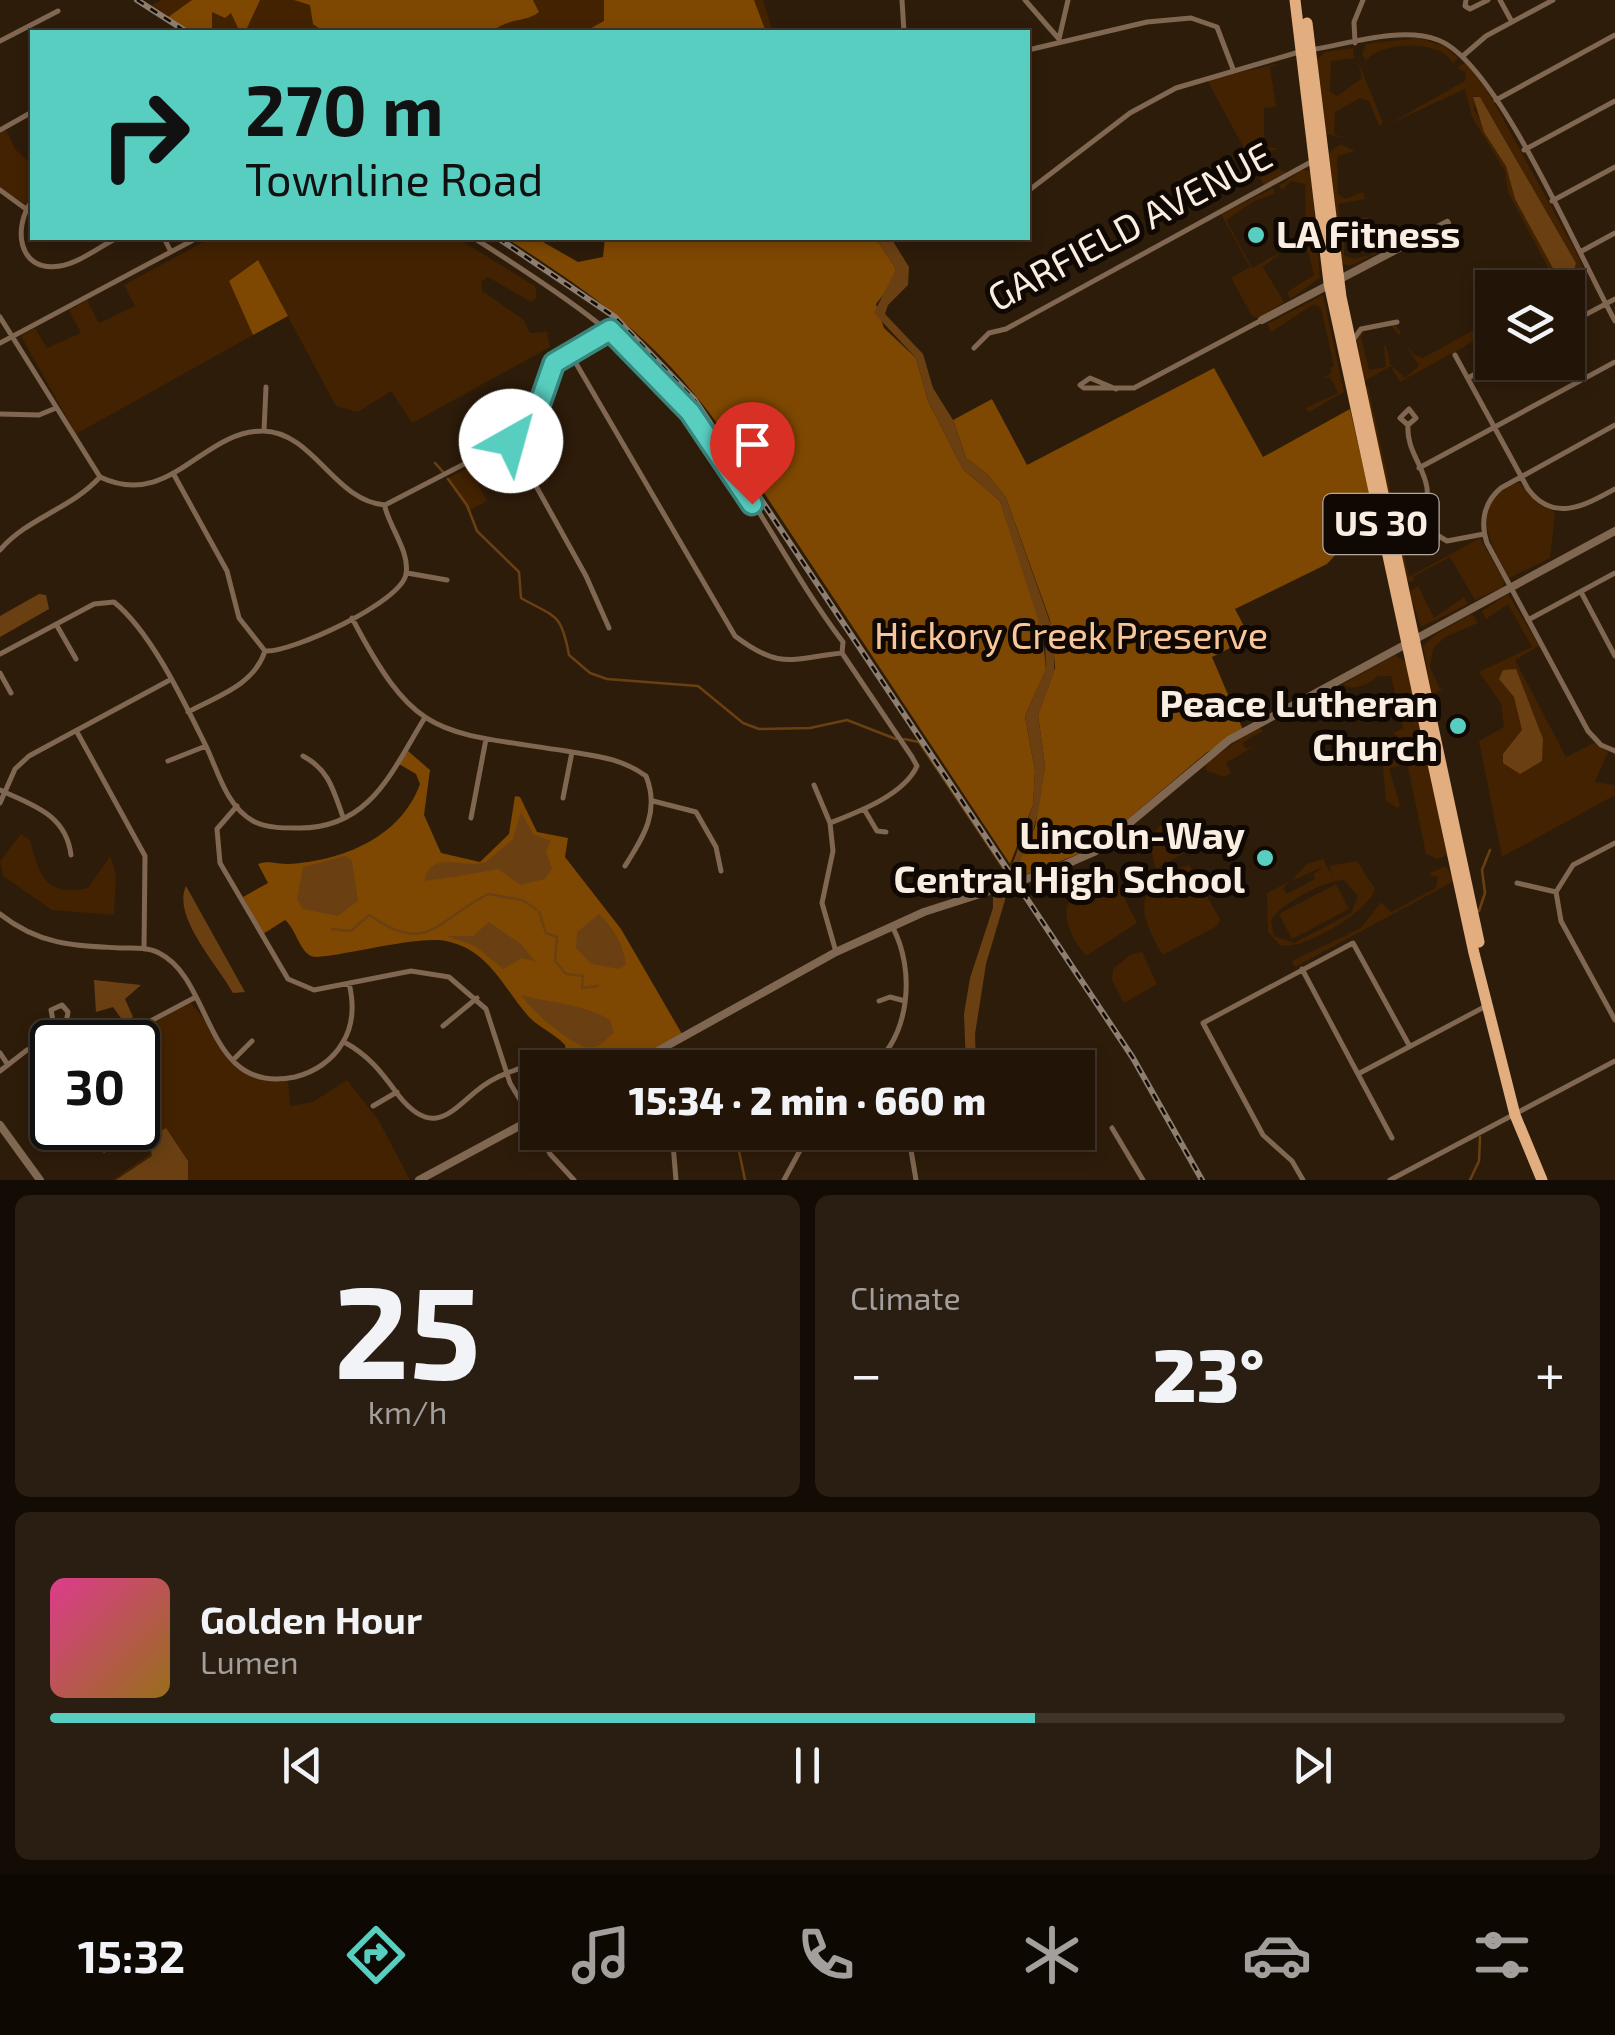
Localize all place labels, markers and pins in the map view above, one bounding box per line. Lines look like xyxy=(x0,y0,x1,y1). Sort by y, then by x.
place label: LA Fitness xyxy=(1276,210,1460,256)
marker: LA Fitness xyxy=(1245,224,1267,246)
pin xyxy=(710,402,795,505)
place label: Peace Lutheran Church xyxy=(1159,679,1438,769)
marker: Peace Lutheran Church xyxy=(1447,715,1469,737)
place label: Lincoln-Way Central High School xyxy=(894,811,1246,901)
marker: Lincoln-Way Central High School xyxy=(1254,847,1276,869)

